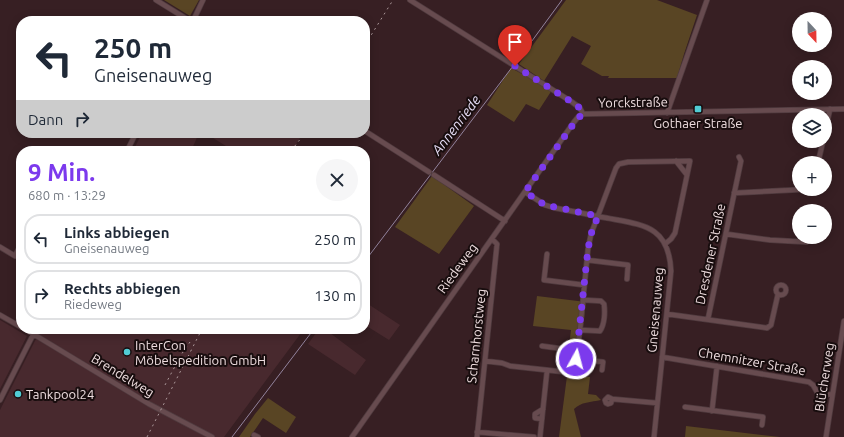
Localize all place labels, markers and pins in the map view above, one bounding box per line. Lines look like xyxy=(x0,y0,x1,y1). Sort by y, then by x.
pin xyxy=(498,25,532,66)
marker: Gothaer Straße xyxy=(693,104,703,114)
place label: Gothaer Straße xyxy=(653,116,743,130)
place label: InterCon Möbelspedition GmbH xyxy=(135,338,266,367)
marker: InterCon Möbelspedition GmbH xyxy=(122,347,132,357)
place label: Tankpool24 xyxy=(26,387,94,401)
marker: Tankpool24 xyxy=(13,389,23,399)

